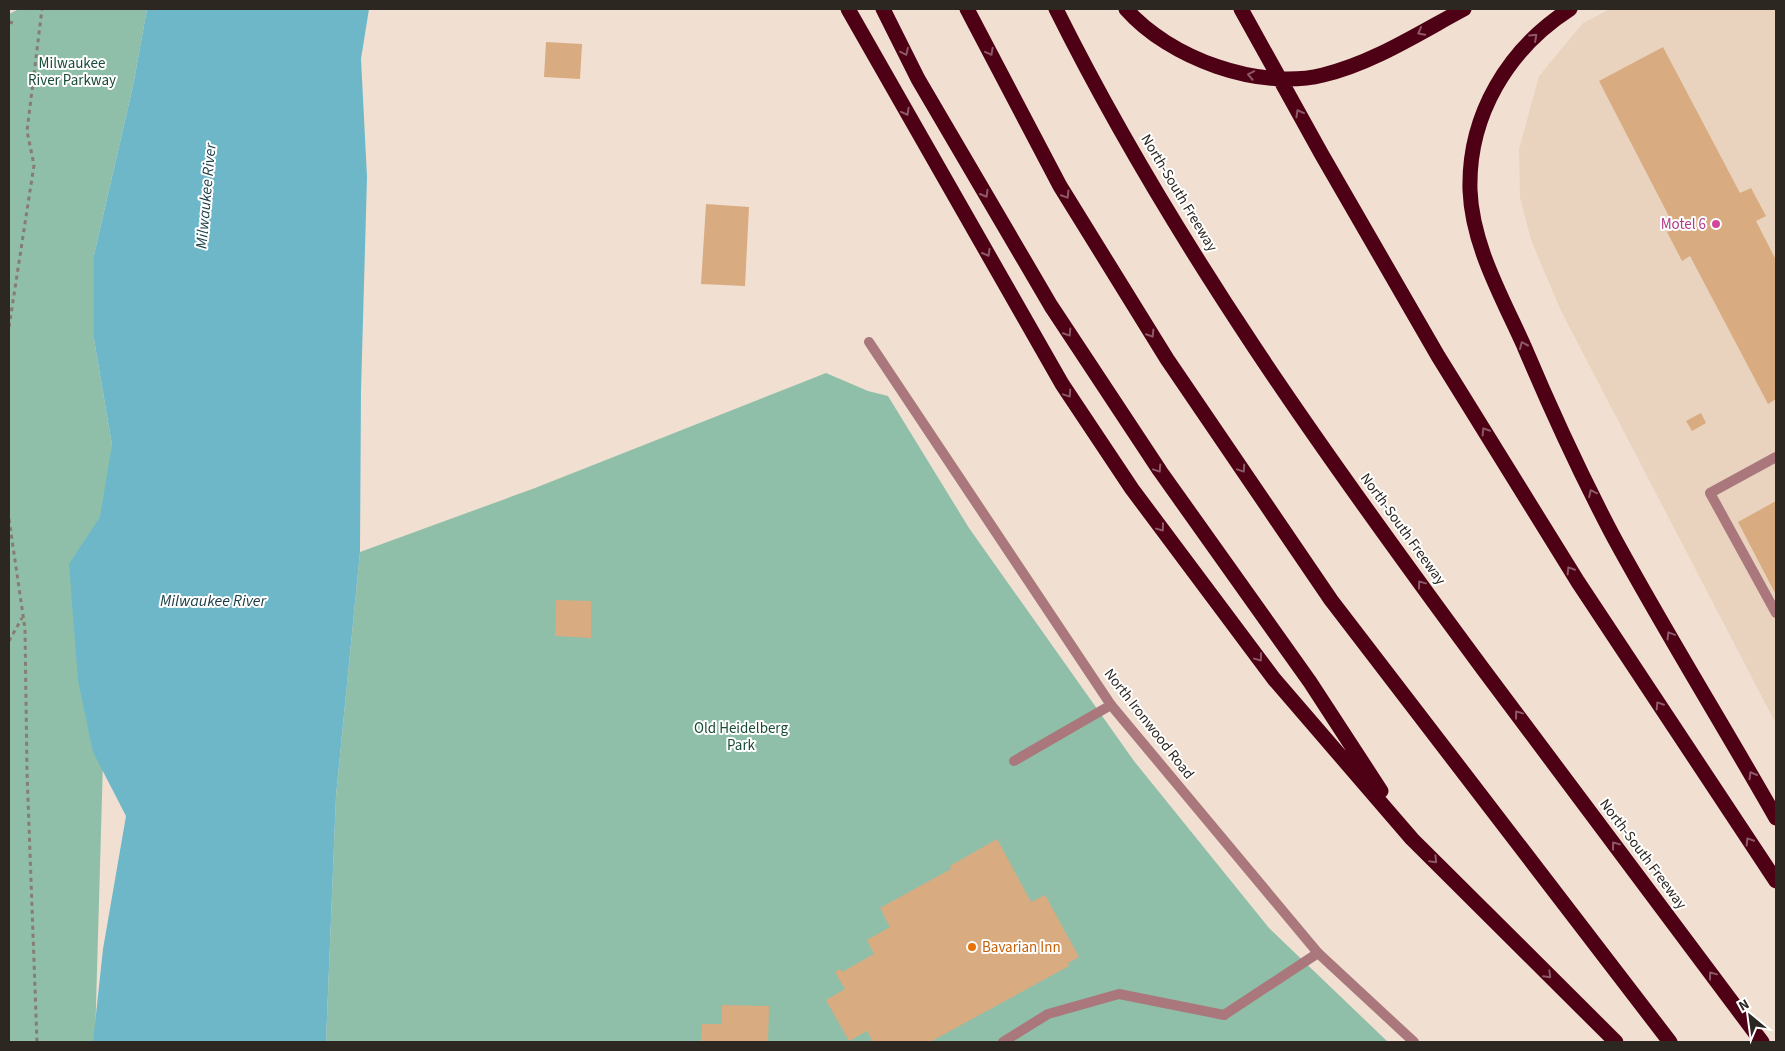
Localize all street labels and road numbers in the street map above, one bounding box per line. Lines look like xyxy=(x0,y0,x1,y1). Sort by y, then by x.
street label: North-South Freeway xyxy=(1136,130,1222,256)
street label: North-South Freeway xyxy=(1355,469,1451,589)
street label: North Ironwood Road xyxy=(1099,664,1199,784)
street label: North-South Freeway xyxy=(1594,794,1692,914)

